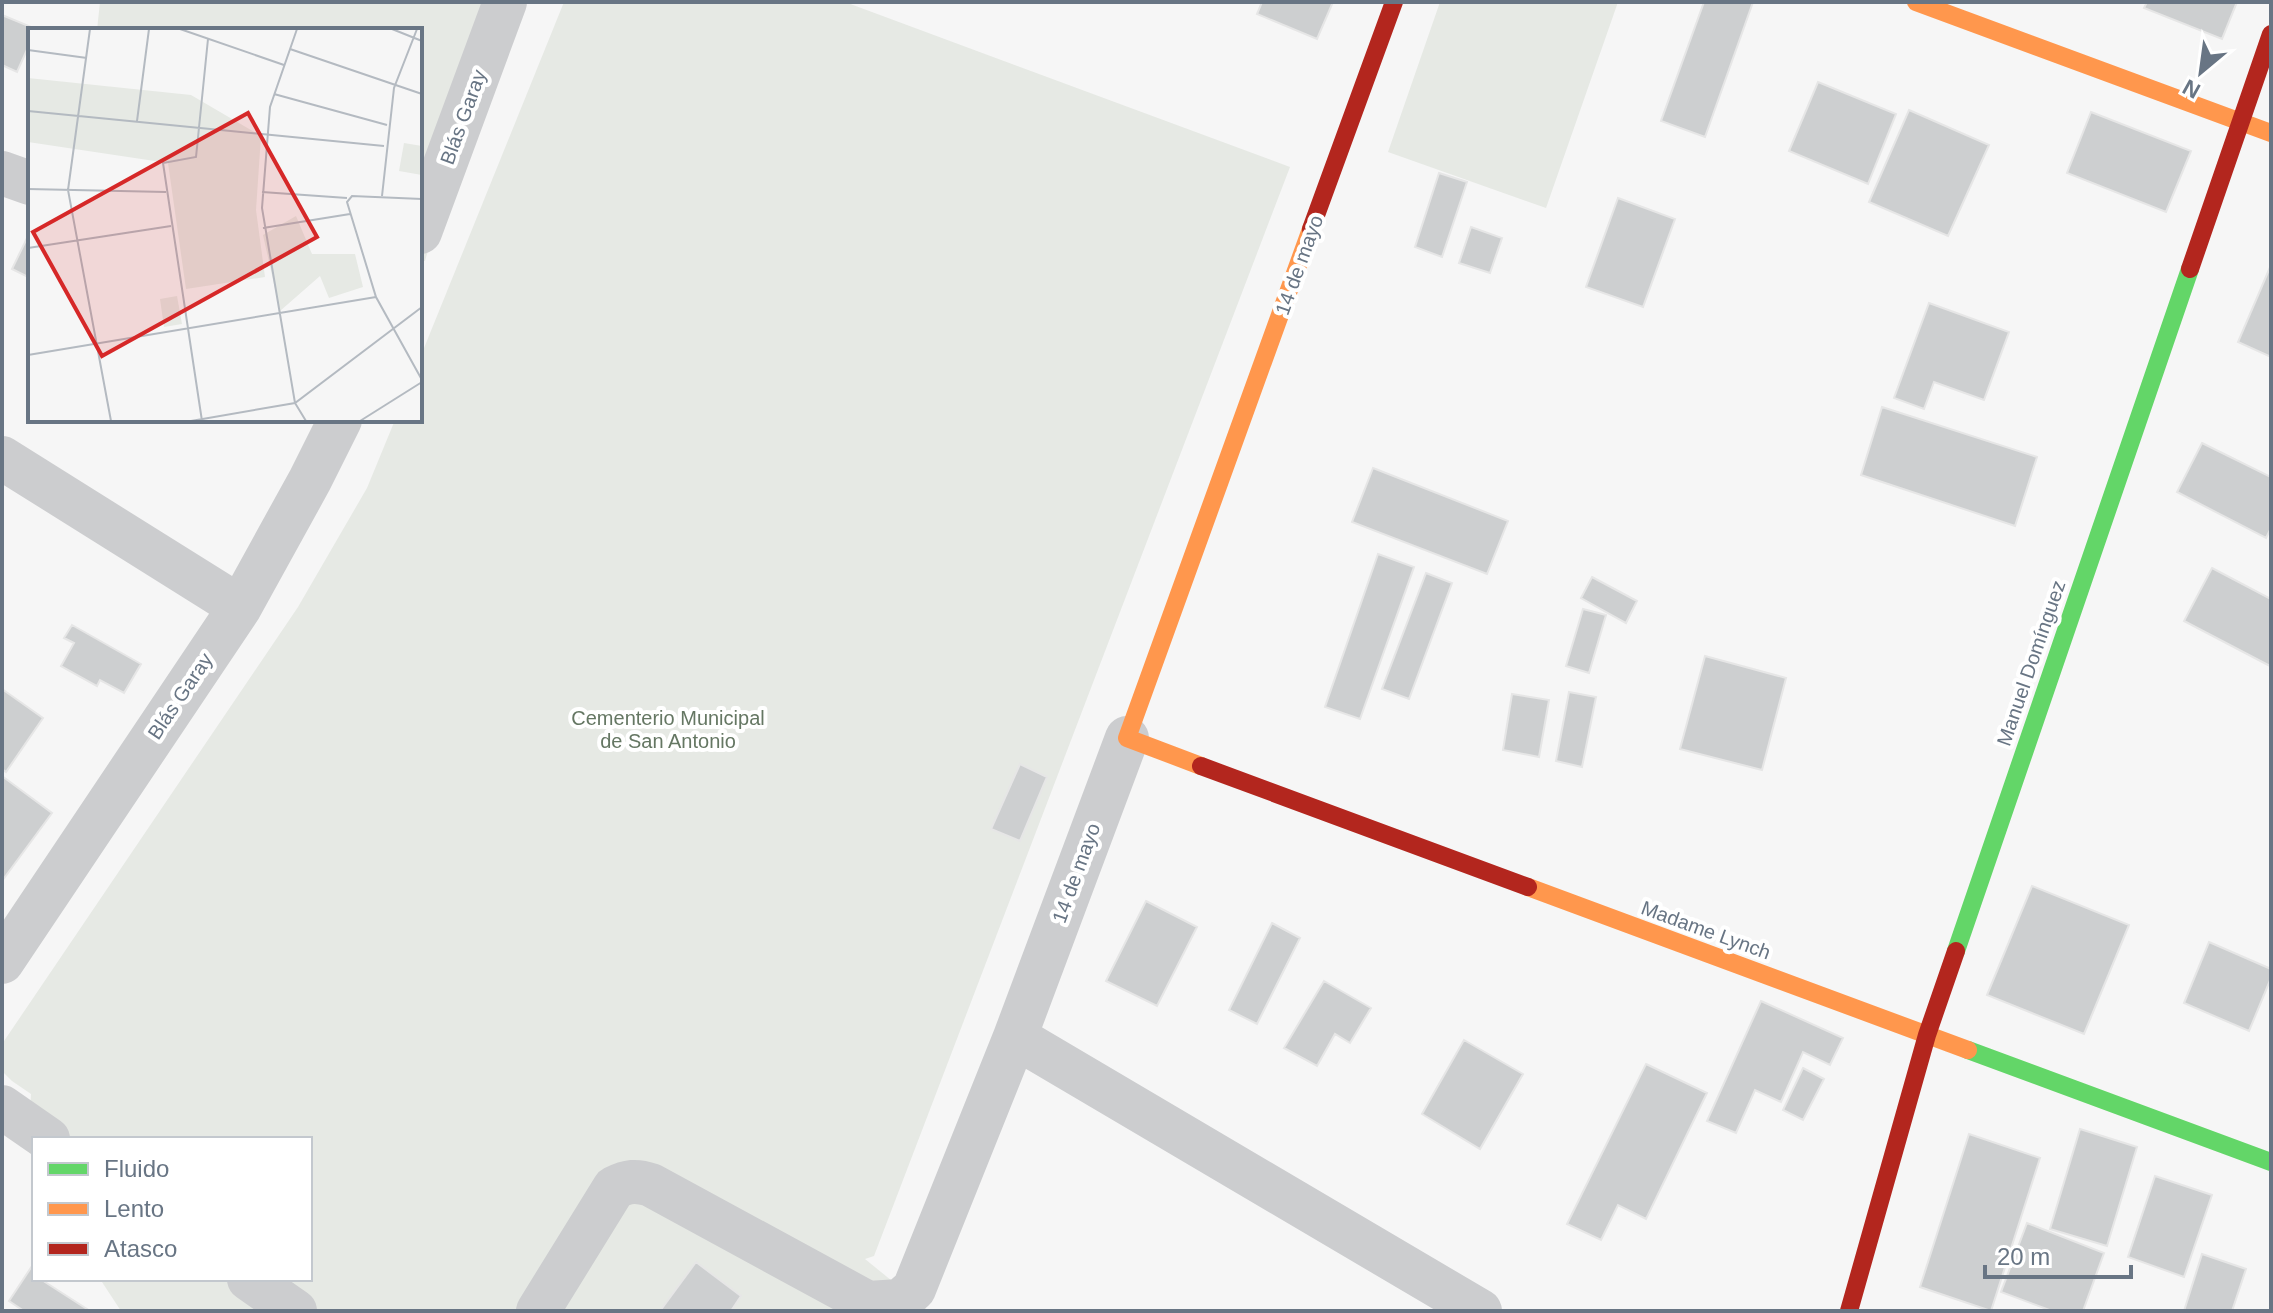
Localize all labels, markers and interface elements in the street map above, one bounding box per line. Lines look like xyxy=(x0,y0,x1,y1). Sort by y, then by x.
inset map xyxy=(28,28,422,422)
north arrow xyxy=(2161,32,2241,112)
street label: Blás Garay xyxy=(436,67,490,167)
text: N xyxy=(2179,74,2205,104)
street label: 14 de mayo xyxy=(1271,212,1327,318)
street label: Manuel Domínguez xyxy=(1992,577,2070,749)
street label: Blás Garay xyxy=(143,649,217,743)
park label: Cementerio Municipal de San Antonio xyxy=(571,707,765,752)
street label: 14 de mayo xyxy=(1048,820,1104,926)
street label: Madame Lynch xyxy=(1638,896,1774,964)
legend xyxy=(32,1137,312,1281)
text: Fluido xyxy=(104,1155,169,1182)
text: Lento xyxy=(104,1195,164,1222)
scale bar xyxy=(1985,1229,2131,1279)
text: Atasco xyxy=(104,1235,177,1262)
text: 20 m xyxy=(1997,1243,2050,1270)

